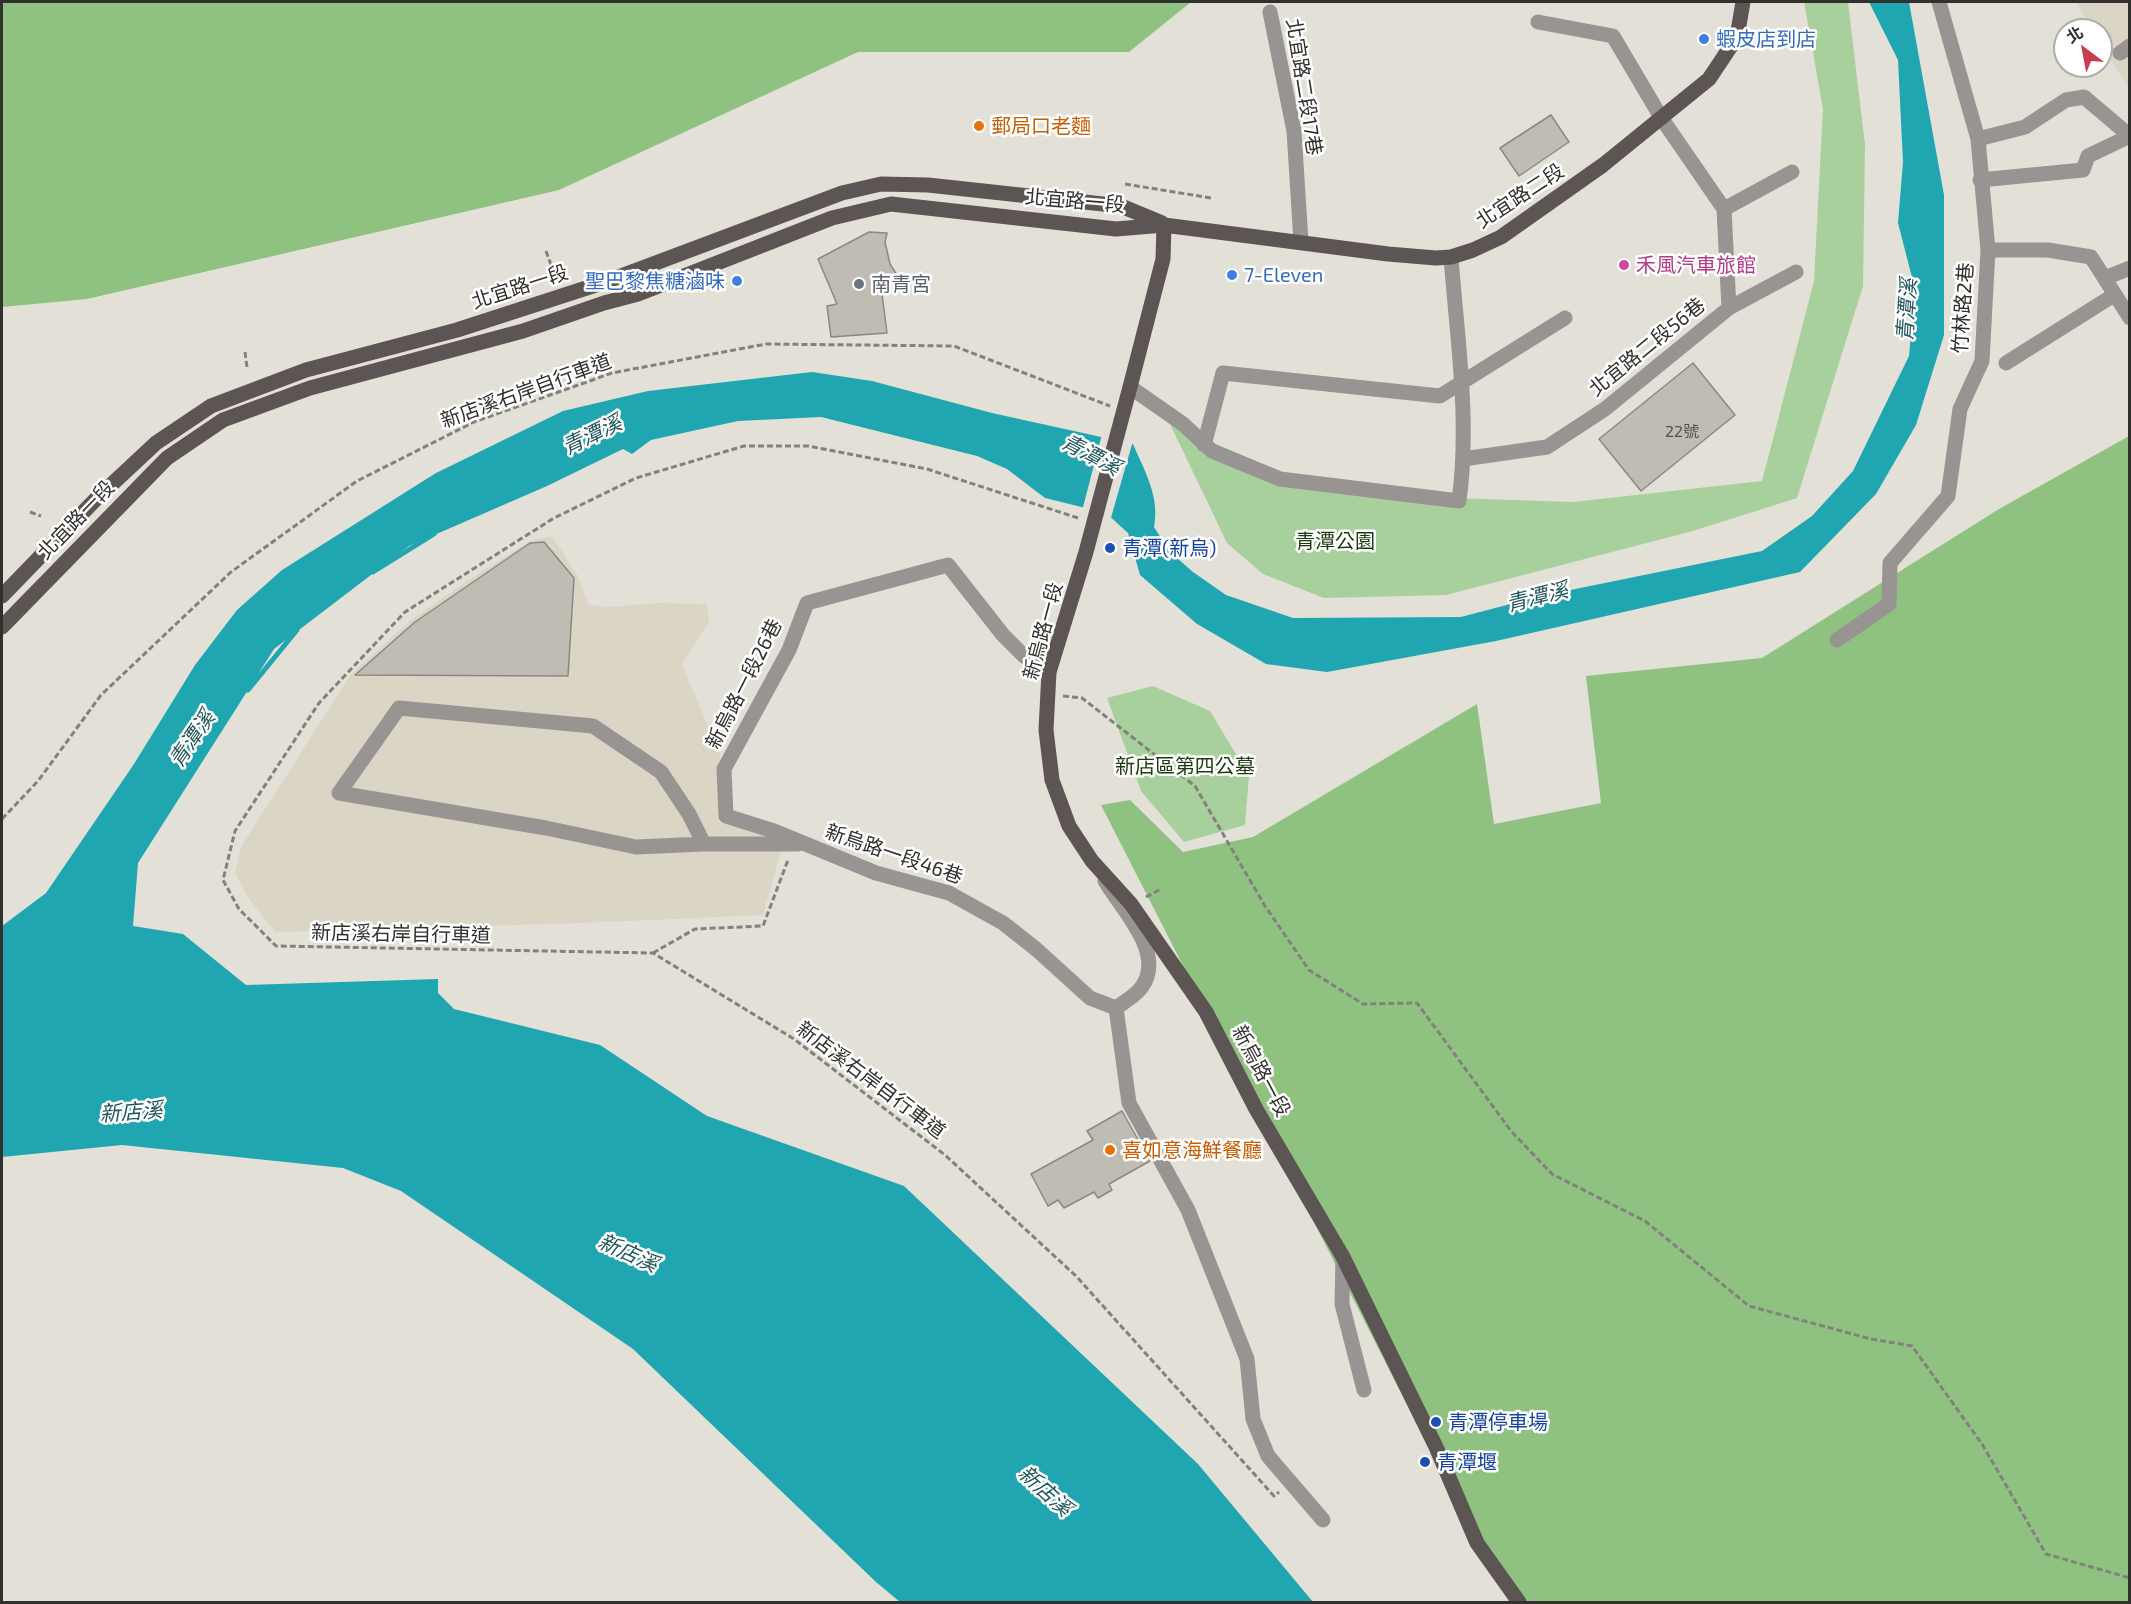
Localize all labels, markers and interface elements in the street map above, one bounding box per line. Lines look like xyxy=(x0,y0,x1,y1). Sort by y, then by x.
street label: 北宜路二段17巷 xyxy=(1281,17,1327,157)
north arrow xyxy=(2053,18,2113,78)
text: 北 xyxy=(2062,22,2086,46)
place label: 蝦皮店到店 xyxy=(1716,27,1816,51)
marker: 蝦皮店到店 xyxy=(1697,32,1711,46)
place label: 郵局口老麵 xyxy=(991,114,1091,138)
marker: 郵局口老麵 xyxy=(972,119,986,133)
street label: 北宜路二段 xyxy=(1472,159,1568,233)
street label: 北宜路一段 xyxy=(1024,185,1126,217)
place label: 禾風汽車旅館 xyxy=(1636,253,1756,277)
marker: 禾風汽車旅館 xyxy=(1617,258,1631,272)
street label: 北宜路一段 xyxy=(469,260,571,314)
street label: 竹林路2巷 xyxy=(1948,262,1978,354)
place label: 7-Eleven xyxy=(1244,263,1323,287)
marker: 7-Eleven xyxy=(1225,268,1239,282)
place label: 聖巴黎焦糖滷味 xyxy=(585,269,725,293)
place label: 南青宮 xyxy=(871,272,931,296)
marker: 聖巴黎焦糖滷味 xyxy=(730,274,744,288)
marker: 南青宮 xyxy=(852,277,866,291)
water label: 青潭溪 xyxy=(1892,278,1922,342)
street label: 北宜路二段56巷 xyxy=(1584,293,1710,401)
street label: 新店溪右岸自行車道 xyxy=(437,349,615,433)
water label: 青潭溪 xyxy=(558,410,626,460)
house number: 22號 xyxy=(1665,422,1699,442)
water label: 青潭溪 xyxy=(1057,429,1125,481)
street label: 北宜路一段 xyxy=(33,476,119,564)
park label: 青潭公園 xyxy=(1295,529,1375,553)
place label: 青潭(新烏) xyxy=(1122,536,1216,560)
marker: 青潭(新烏) xyxy=(1103,541,1117,555)
water label: 青潭溪 xyxy=(1503,577,1571,617)
street label: 新烏路一段 xyxy=(1018,580,1068,682)
street label: 新烏路一段26巷 xyxy=(701,615,787,753)
water label: 青潭溪 xyxy=(164,706,220,772)
park label: 新店區第四公墓 xyxy=(1115,754,1255,778)
street label: 新烏路一段46巷 xyxy=(822,819,966,889)
street label: 新店溪右岸自行車道 xyxy=(311,920,491,948)
street label: 新店溪右岸自行車道 xyxy=(792,1016,950,1144)
street label: 新烏路一段 xyxy=(1227,1021,1295,1121)
water label: 新店溪 xyxy=(99,1097,163,1127)
place label: 喜如意海鮮餐廳 xyxy=(1122,1138,1262,1162)
marker: 喜如意海鮮餐廳 xyxy=(1103,1143,1117,1157)
water label: 新店溪 xyxy=(594,1229,662,1277)
place label: 青潭停車場 xyxy=(1448,1410,1548,1434)
marker: 青潭停車場 xyxy=(1429,1415,1443,1429)
place label: 青潭堰 xyxy=(1437,1450,1497,1474)
marker: 青潭堰 xyxy=(1418,1455,1432,1469)
water label: 新店溪 xyxy=(1013,1461,1077,1521)

